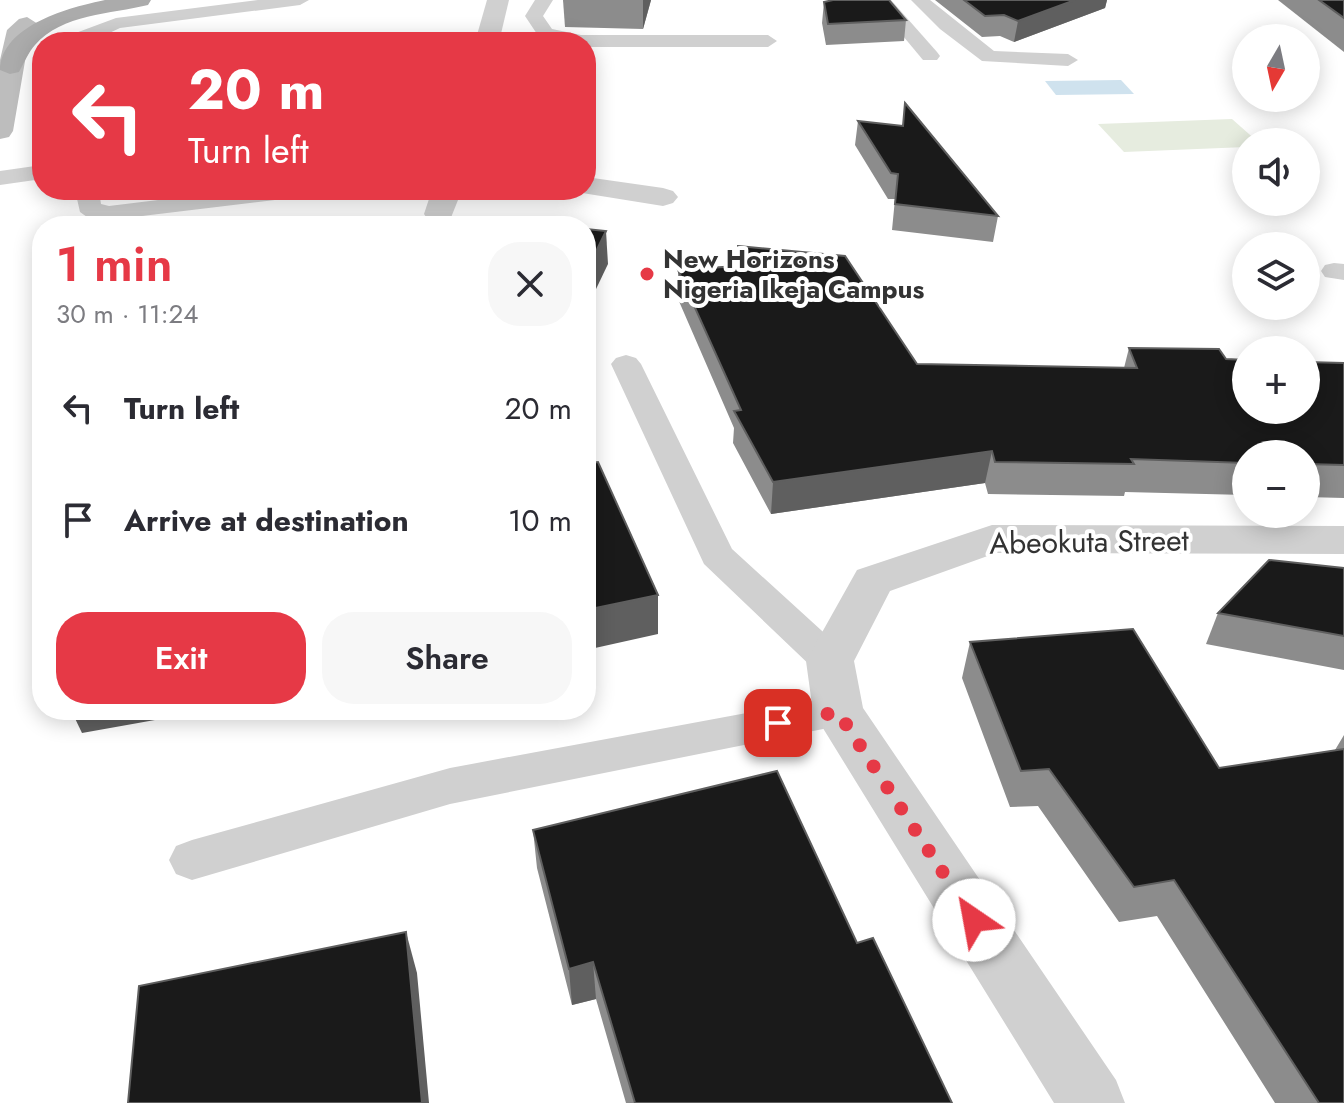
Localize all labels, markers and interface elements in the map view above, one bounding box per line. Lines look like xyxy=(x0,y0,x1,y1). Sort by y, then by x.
north arrow xyxy=(1232,24,1320,112)
map controls xyxy=(1232,24,1320,528)
text: 20 m xyxy=(188,49,325,130)
icon: left xyxy=(56,64,160,168)
text: Turn left xyxy=(188,124,309,176)
button: sound xyxy=(1232,128,1320,216)
text: 1 min xyxy=(56,230,173,299)
button: layers xyxy=(1232,232,1320,320)
place label: New Horizons Nigeria Ikeja Campus xyxy=(663,240,925,308)
button: close xyxy=(488,242,572,326)
marker: New Horizons Nigeria Ikeja Campus xyxy=(638,265,656,283)
text: 30 m · 11:24 xyxy=(56,295,198,333)
button: + xyxy=(1232,336,1320,424)
icon: left xyxy=(56,386,100,430)
text: Turn left xyxy=(124,387,239,430)
text: 20 m xyxy=(505,387,572,430)
button: − xyxy=(1232,440,1320,528)
icon: arrive xyxy=(56,498,100,542)
text: Arrive at destination xyxy=(124,499,409,542)
text: 10 m xyxy=(508,499,572,542)
street label: Abeokuta Street xyxy=(989,518,1190,565)
button: Exit xyxy=(56,612,306,704)
button: Share xyxy=(322,612,572,704)
pin xyxy=(744,689,812,757)
icon: arrive xyxy=(756,701,800,745)
position arrow xyxy=(932,878,1016,962)

